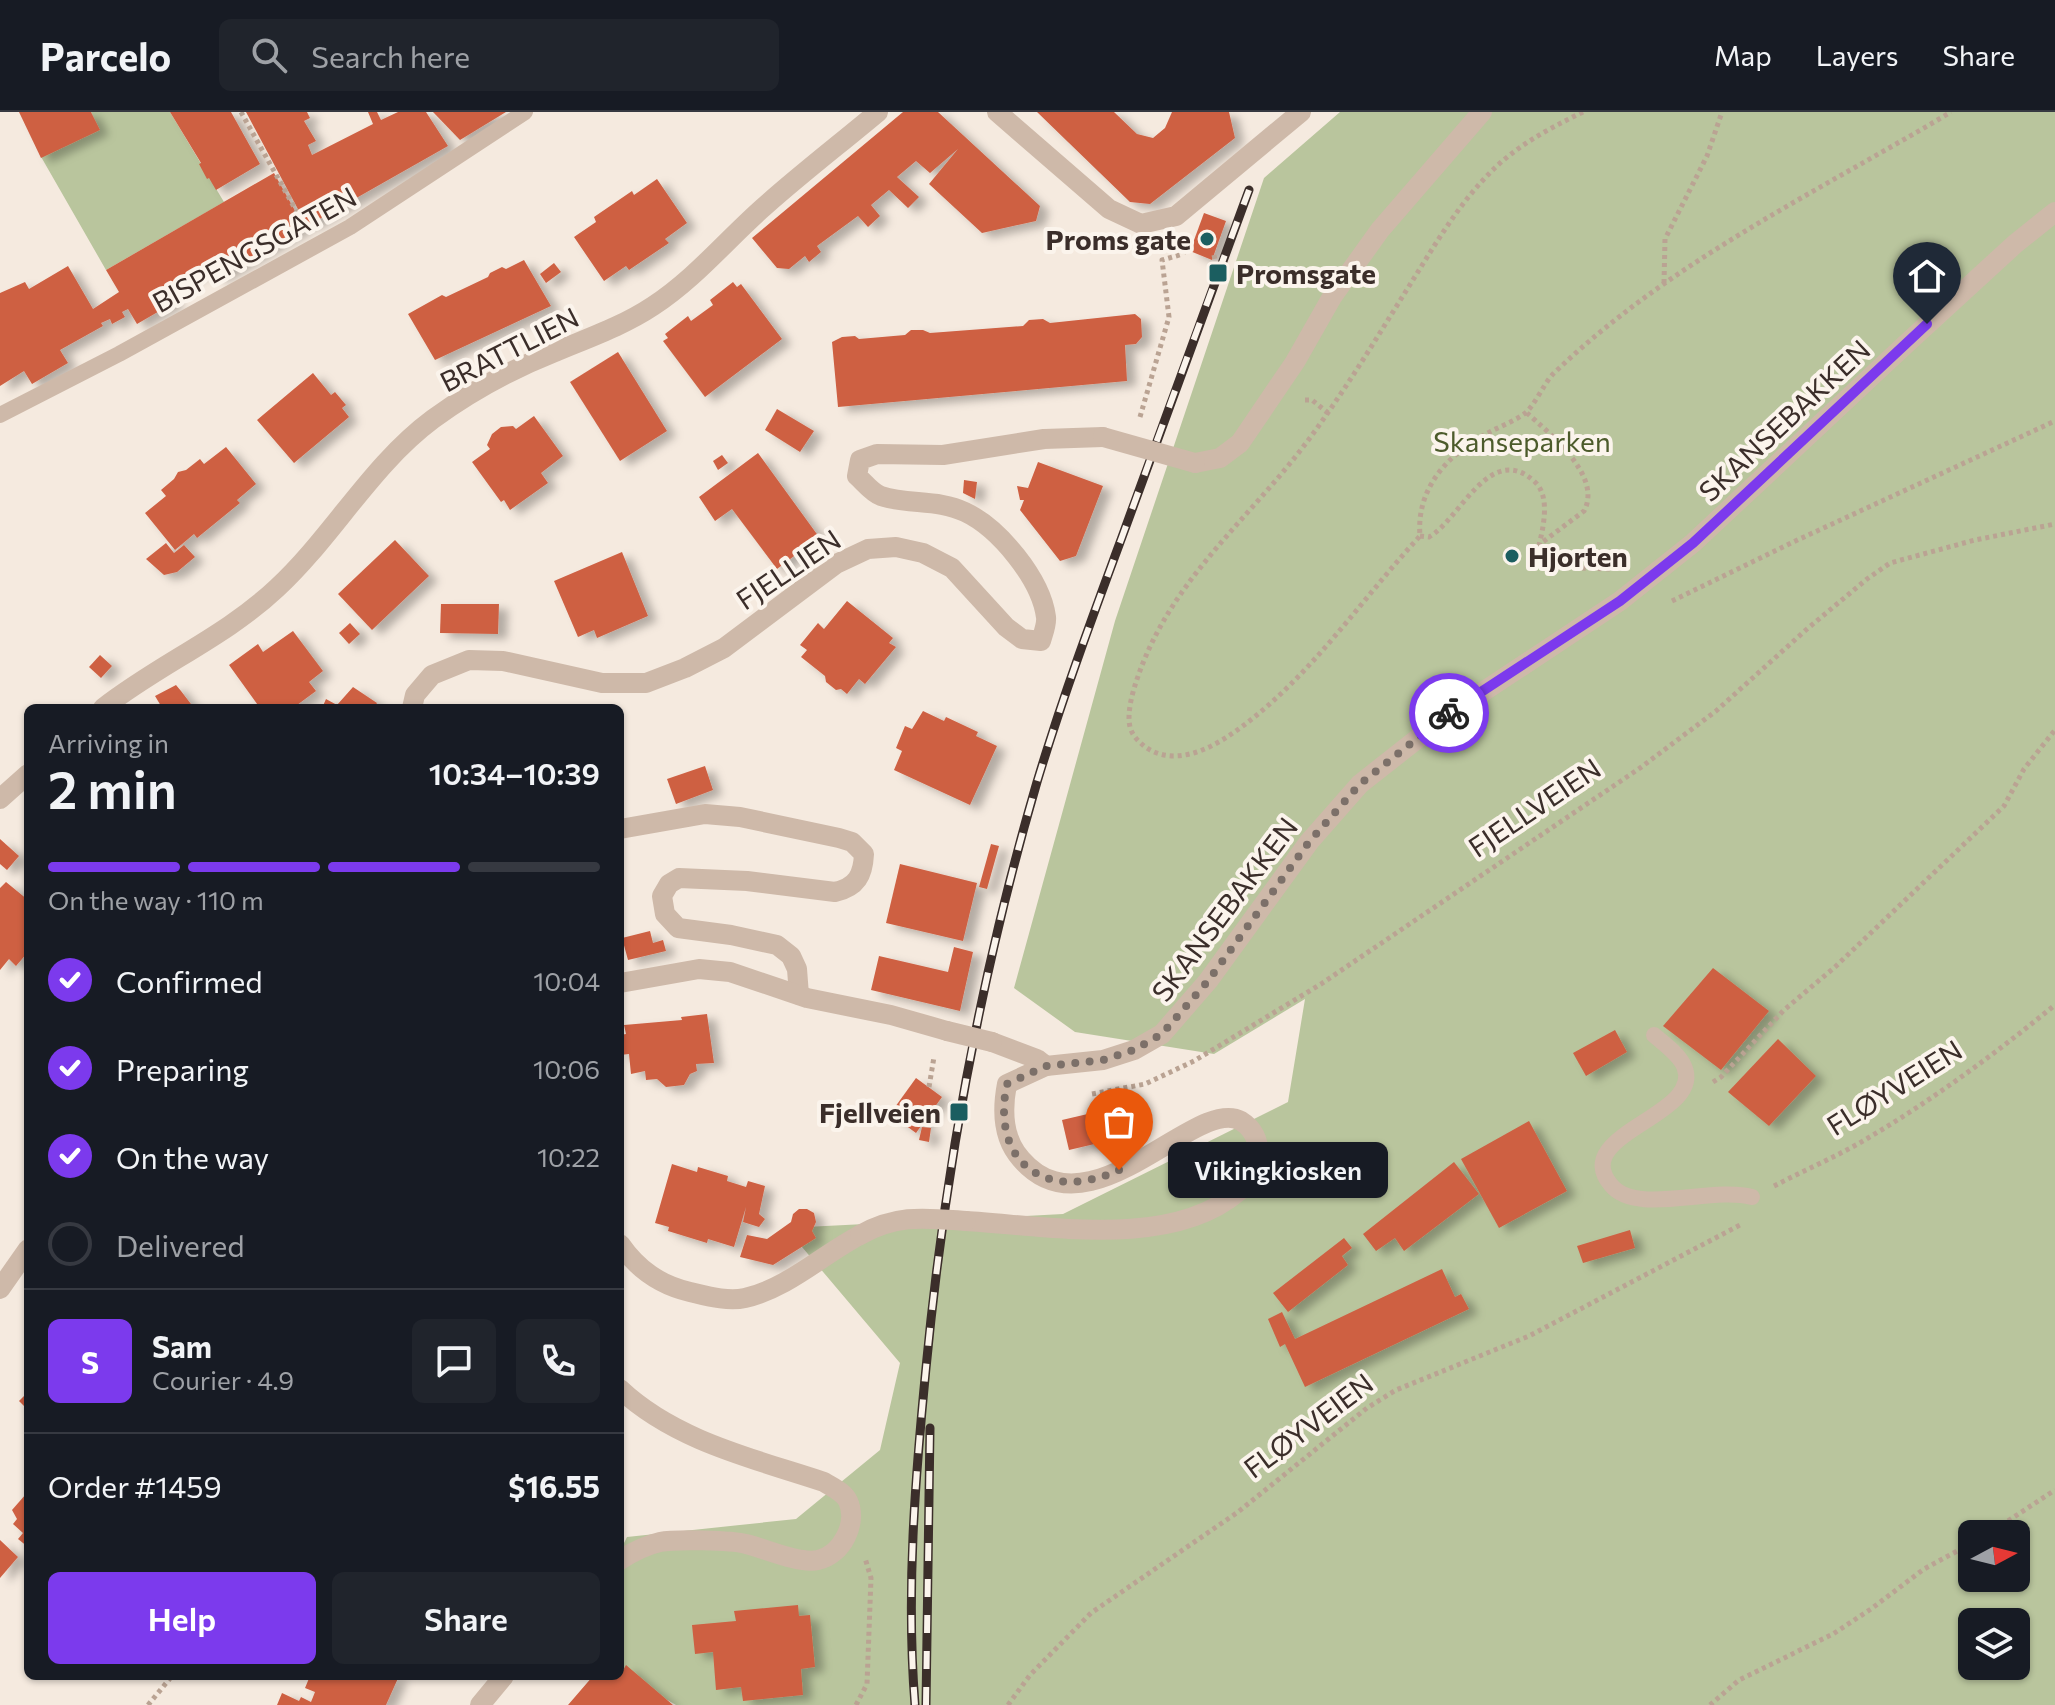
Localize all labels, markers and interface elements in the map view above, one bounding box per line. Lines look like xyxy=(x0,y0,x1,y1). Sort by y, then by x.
search box xyxy=(219,19,779,91)
text: Parcelo xyxy=(40,32,171,79)
icon: search xyxy=(247,33,291,77)
text: Search here xyxy=(311,37,470,74)
text: Map xyxy=(1714,38,1772,72)
text: Layers xyxy=(1816,38,1898,72)
text: Share xyxy=(1942,38,2015,72)
street label: BISPENGSGATEN xyxy=(146,179,362,319)
place label: Proms gate xyxy=(1046,222,1191,256)
marker: Proms gate xyxy=(1198,230,1216,248)
pin xyxy=(1893,242,1961,324)
icon: home xyxy=(1905,254,1949,298)
place label: Promsgate xyxy=(1236,256,1376,290)
marker: Promsgate xyxy=(1207,262,1229,284)
street label: BRATTLIEN xyxy=(434,300,584,398)
street label: SKANSEBAKKEN xyxy=(1691,332,1877,508)
park label: Skanseparken xyxy=(1433,424,1611,458)
street label: FJELLIEN xyxy=(729,522,847,616)
place label: Hjorten xyxy=(1528,539,1628,573)
marker: Hjorten xyxy=(1503,547,1521,565)
courier xyxy=(1409,673,1489,753)
icon: bike xyxy=(1427,691,1471,735)
text: Arriving in xyxy=(48,727,169,758)
street label: FJELLVEIEN xyxy=(1461,750,1607,864)
text: 10:34–10:39 xyxy=(429,754,600,791)
text: 2 min xyxy=(48,756,177,820)
street label: SKANSEBAKKEN xyxy=(1144,810,1304,1008)
text: On the way · 110 m xyxy=(48,884,264,915)
icon: check xyxy=(48,958,92,1002)
text: Confirmed xyxy=(116,962,263,999)
text: 10:04 xyxy=(533,965,600,996)
street label: FLØYVEIEN xyxy=(1820,1032,1968,1142)
icon: check xyxy=(48,1046,92,1090)
text: Preparing xyxy=(116,1050,249,1087)
text: 10:06 xyxy=(533,1053,600,1084)
pin xyxy=(1085,1088,1153,1170)
place label: Fjellveien xyxy=(819,1095,941,1129)
icon: bag xyxy=(1097,1100,1141,1144)
marker: Fjellveien xyxy=(948,1101,970,1123)
icon: check xyxy=(48,1134,92,1178)
text: On the way xyxy=(116,1138,269,1175)
text: 10:22 xyxy=(537,1141,600,1172)
callout: Vikingkiosken xyxy=(1167,1142,1387,1198)
text: Vikingkiosken xyxy=(1194,1154,1362,1185)
text: Delivered xyxy=(116,1226,245,1263)
button: chat xyxy=(412,1319,496,1403)
button: phone xyxy=(516,1319,600,1403)
text: Sam xyxy=(152,1327,212,1364)
text: S xyxy=(81,1343,99,1380)
text: Courier · 4.9 xyxy=(152,1364,294,1395)
street label: FLØYVEIEN xyxy=(1237,1365,1379,1485)
text: Order #1459 xyxy=(48,1467,222,1504)
text: $16.55 xyxy=(508,1467,600,1504)
north arrow xyxy=(1958,1520,2030,1592)
map controls xyxy=(1958,1520,2030,1680)
button: Help xyxy=(48,1572,316,1664)
button: Share xyxy=(332,1572,600,1664)
button: layers xyxy=(1958,1608,2030,1680)

